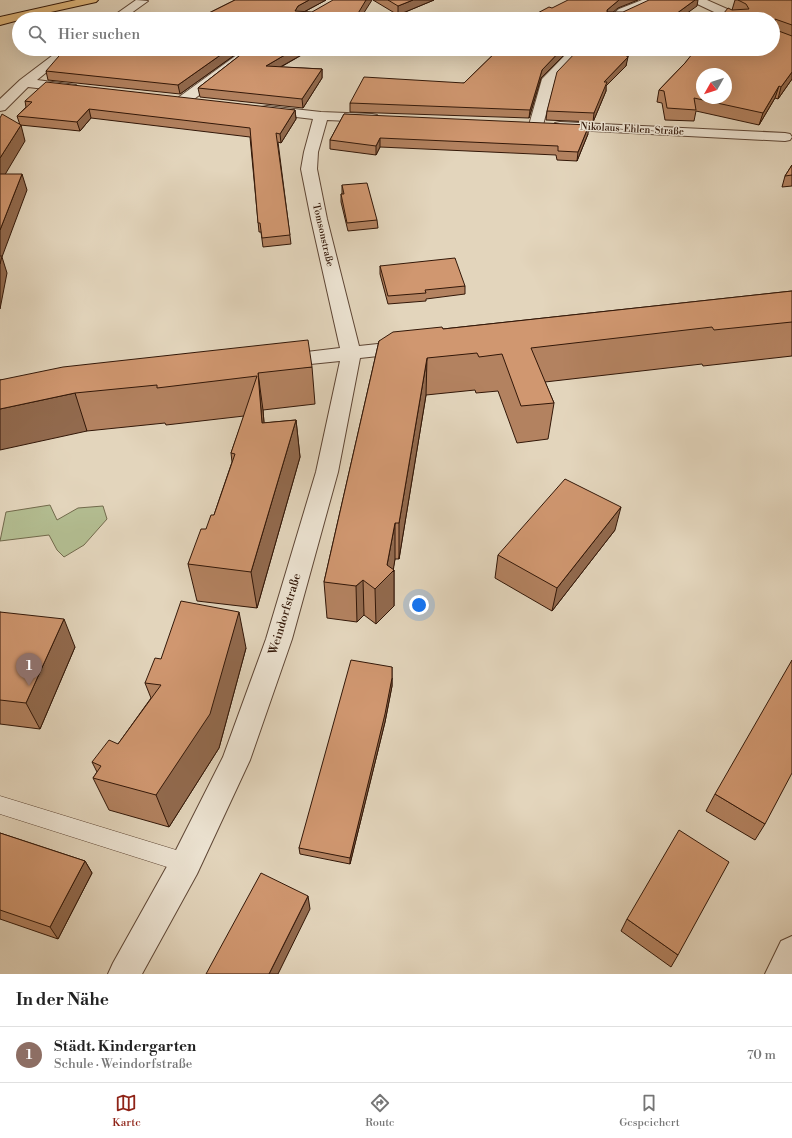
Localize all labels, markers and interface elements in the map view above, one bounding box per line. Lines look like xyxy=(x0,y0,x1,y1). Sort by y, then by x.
search box xyxy=(12,12,780,56)
icon: search xyxy=(26,23,48,45)
text: Hier suchen xyxy=(58,25,140,44)
north arrow xyxy=(696,68,732,104)
street label: Nikolaus-Ehlen-Straße xyxy=(580,120,684,138)
street label: Tomsonstraße xyxy=(310,202,336,268)
street label: Weindorfstraße xyxy=(265,571,305,657)
your location xyxy=(409,595,429,615)
pin: 1 xyxy=(16,653,42,686)
text: In der Nähe xyxy=(16,989,109,1011)
text: Städt. Kindergarten xyxy=(54,1037,196,1056)
text: 1 xyxy=(26,1047,32,1063)
text: 70 m xyxy=(747,1047,776,1063)
text: Schule · Weindorfstraße xyxy=(54,1056,192,1072)
tab: Karte xyxy=(112,1092,141,1130)
tab: Route xyxy=(365,1092,395,1130)
tab: Gespeichert xyxy=(619,1092,680,1130)

